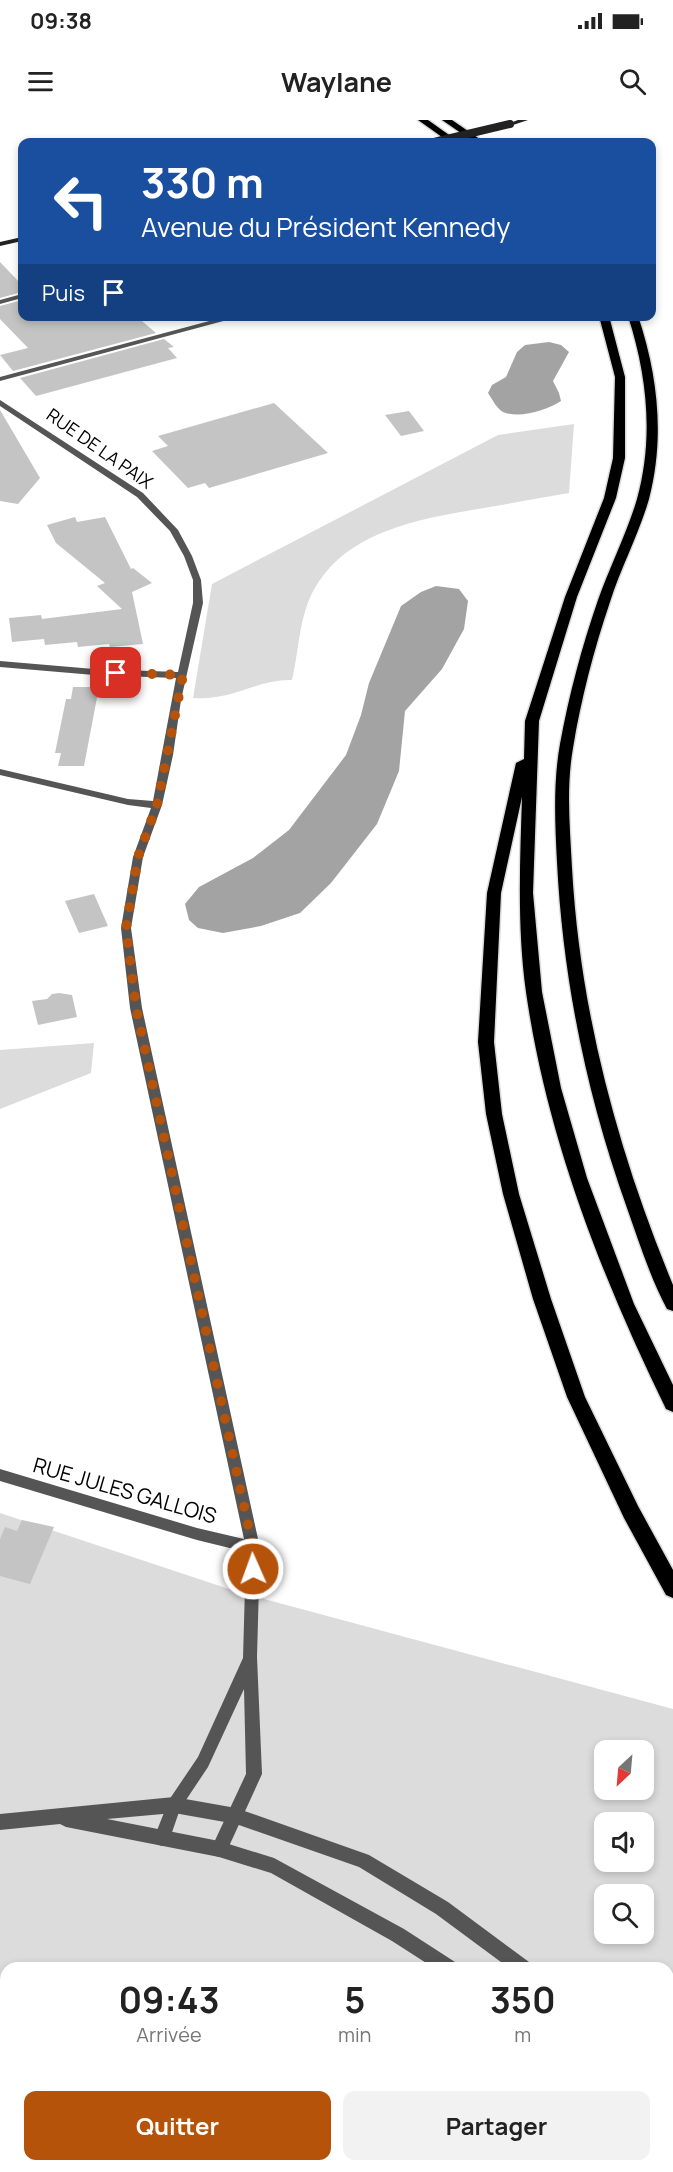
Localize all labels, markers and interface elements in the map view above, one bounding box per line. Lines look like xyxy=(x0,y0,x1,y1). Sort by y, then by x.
text: 09:38 xyxy=(30,6,92,36)
text: Waylane xyxy=(281,63,392,100)
icon: menu xyxy=(24,65,57,98)
icon: search xyxy=(616,65,649,98)
text: 330 m xyxy=(141,153,264,211)
icon: left xyxy=(42,162,120,240)
text: Avenue du Président Kennedy xyxy=(141,208,511,245)
icon: arrive xyxy=(97,276,130,309)
text: Puis xyxy=(42,278,85,308)
street label: RUE DE LA PAIX xyxy=(42,402,158,494)
pin xyxy=(90,647,141,698)
icon: arrive xyxy=(99,656,132,689)
street label: RUE JULES GALLOIS xyxy=(30,1450,220,1530)
position arrow xyxy=(221,1537,285,1601)
north arrow xyxy=(594,1740,654,1800)
map controls xyxy=(594,1740,654,1944)
button: sound xyxy=(594,1812,654,1872)
button: search xyxy=(594,1884,654,1944)
text: 09:43 xyxy=(118,1975,220,2024)
text: 5 xyxy=(344,1975,365,2024)
text: 350 xyxy=(490,1975,556,2024)
text: Arrivée xyxy=(136,2021,202,2048)
text: min xyxy=(338,2021,372,2048)
text: m xyxy=(514,2021,531,2048)
button: Quitter xyxy=(24,2091,331,2160)
button: Partager xyxy=(343,2091,650,2160)

